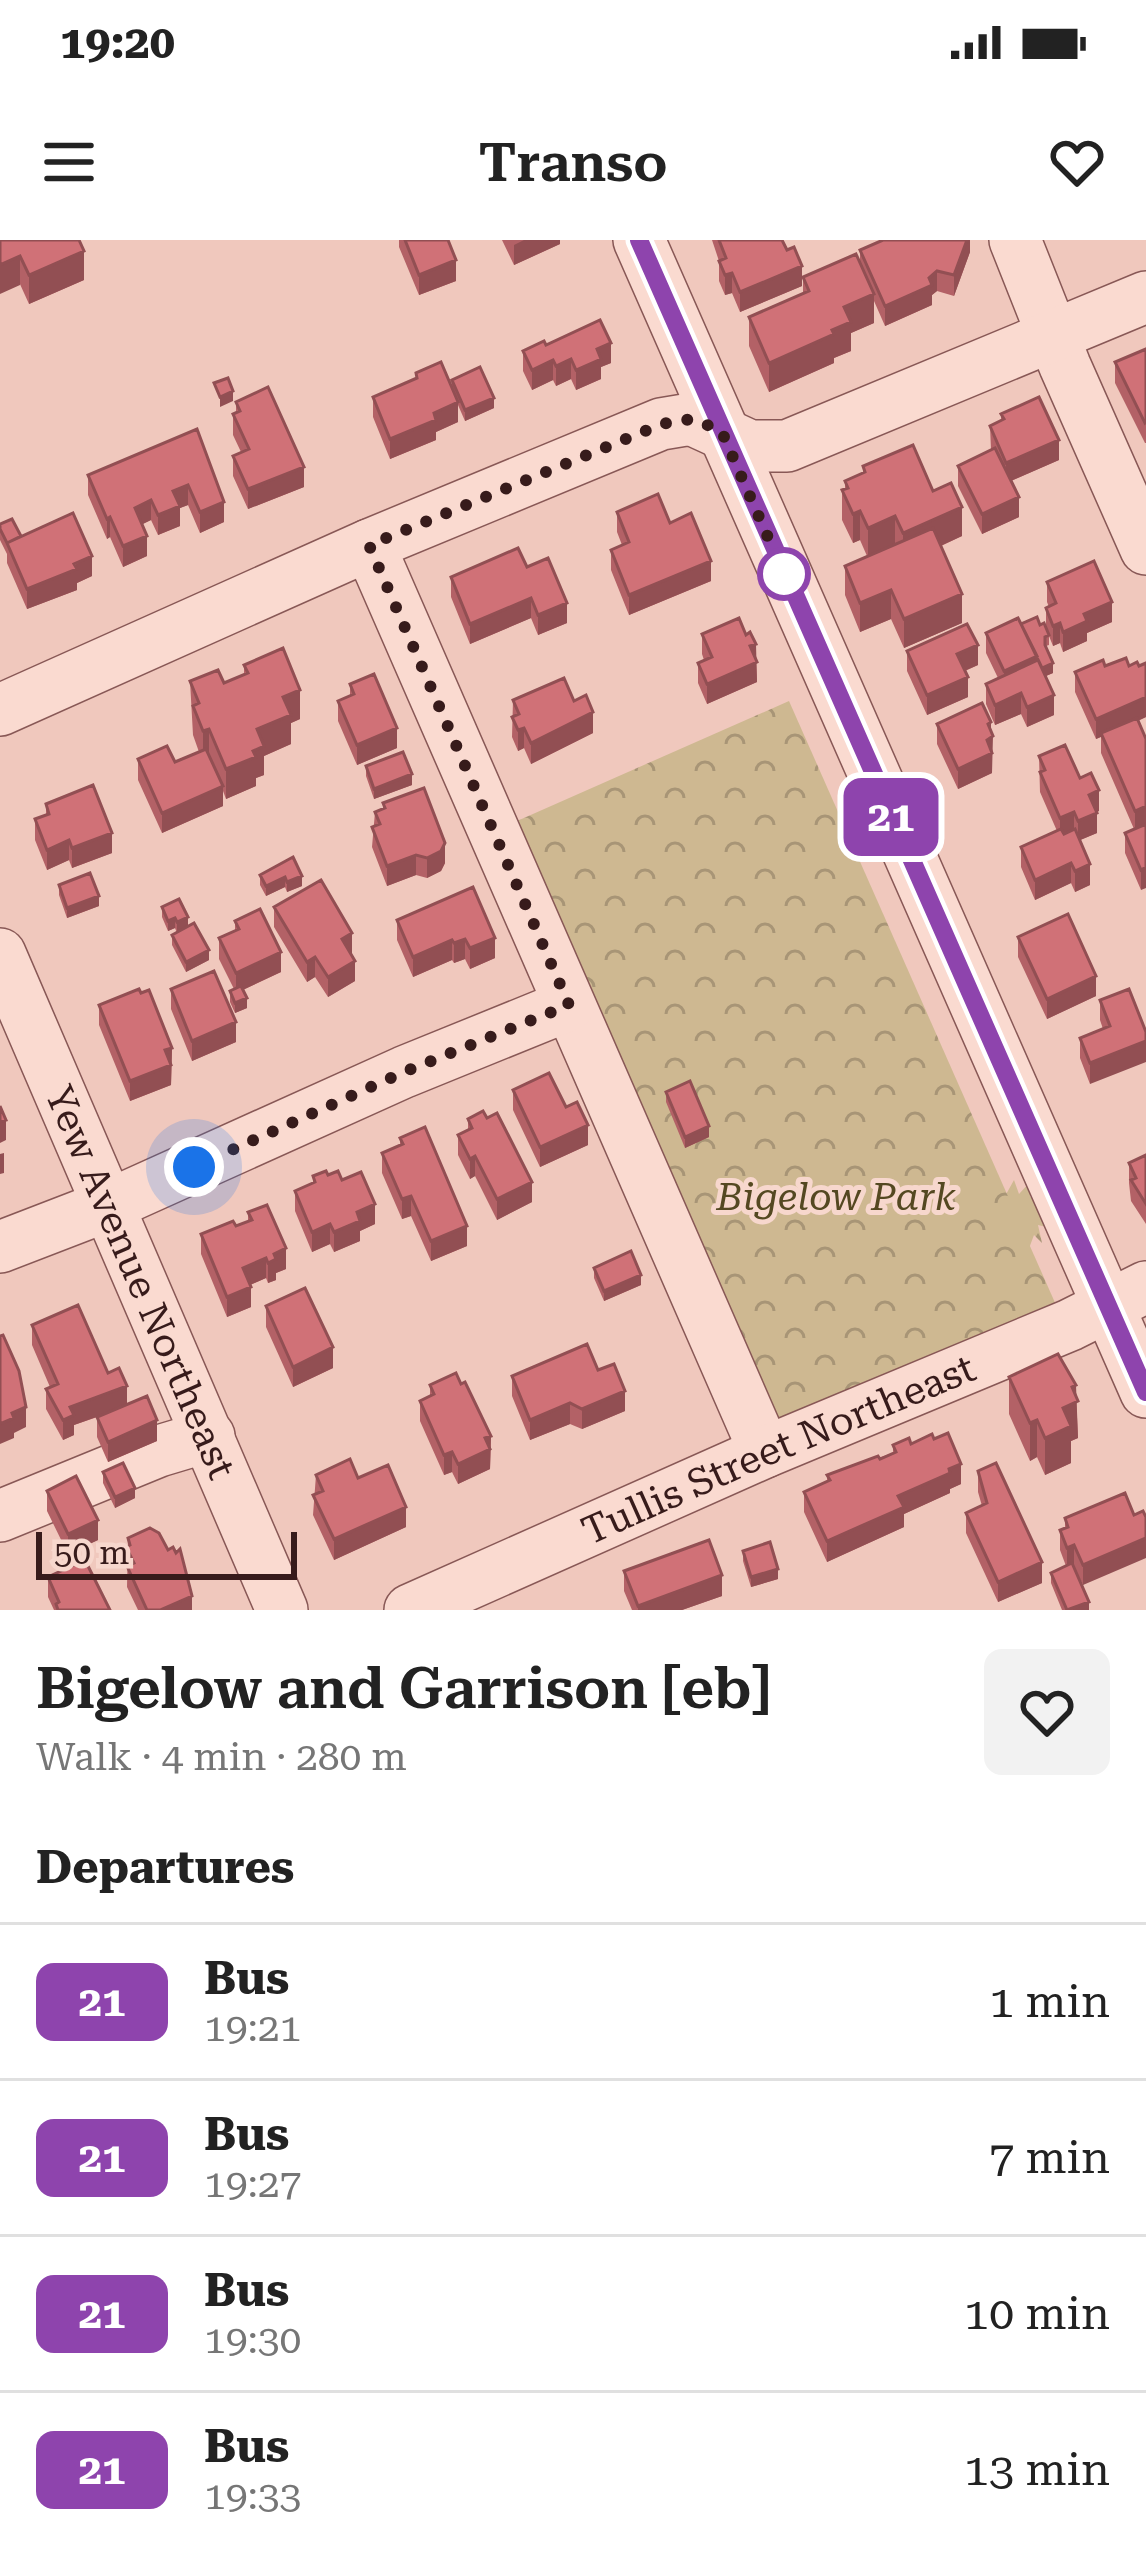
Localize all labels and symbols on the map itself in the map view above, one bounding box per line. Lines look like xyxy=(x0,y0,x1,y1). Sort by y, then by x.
unlabelled marker xyxy=(759,549,809,599)
line badge: 21 xyxy=(837,778,945,856)
street label: Yew Avenue Northeast xyxy=(35,1079,245,1486)
your location xyxy=(164,1137,224,1197)
park label: Bigelow Park xyxy=(715,1174,957,1220)
street label: Tullis Street Northeast xyxy=(575,1345,982,1555)
scale bar xyxy=(36,1526,297,1579)

